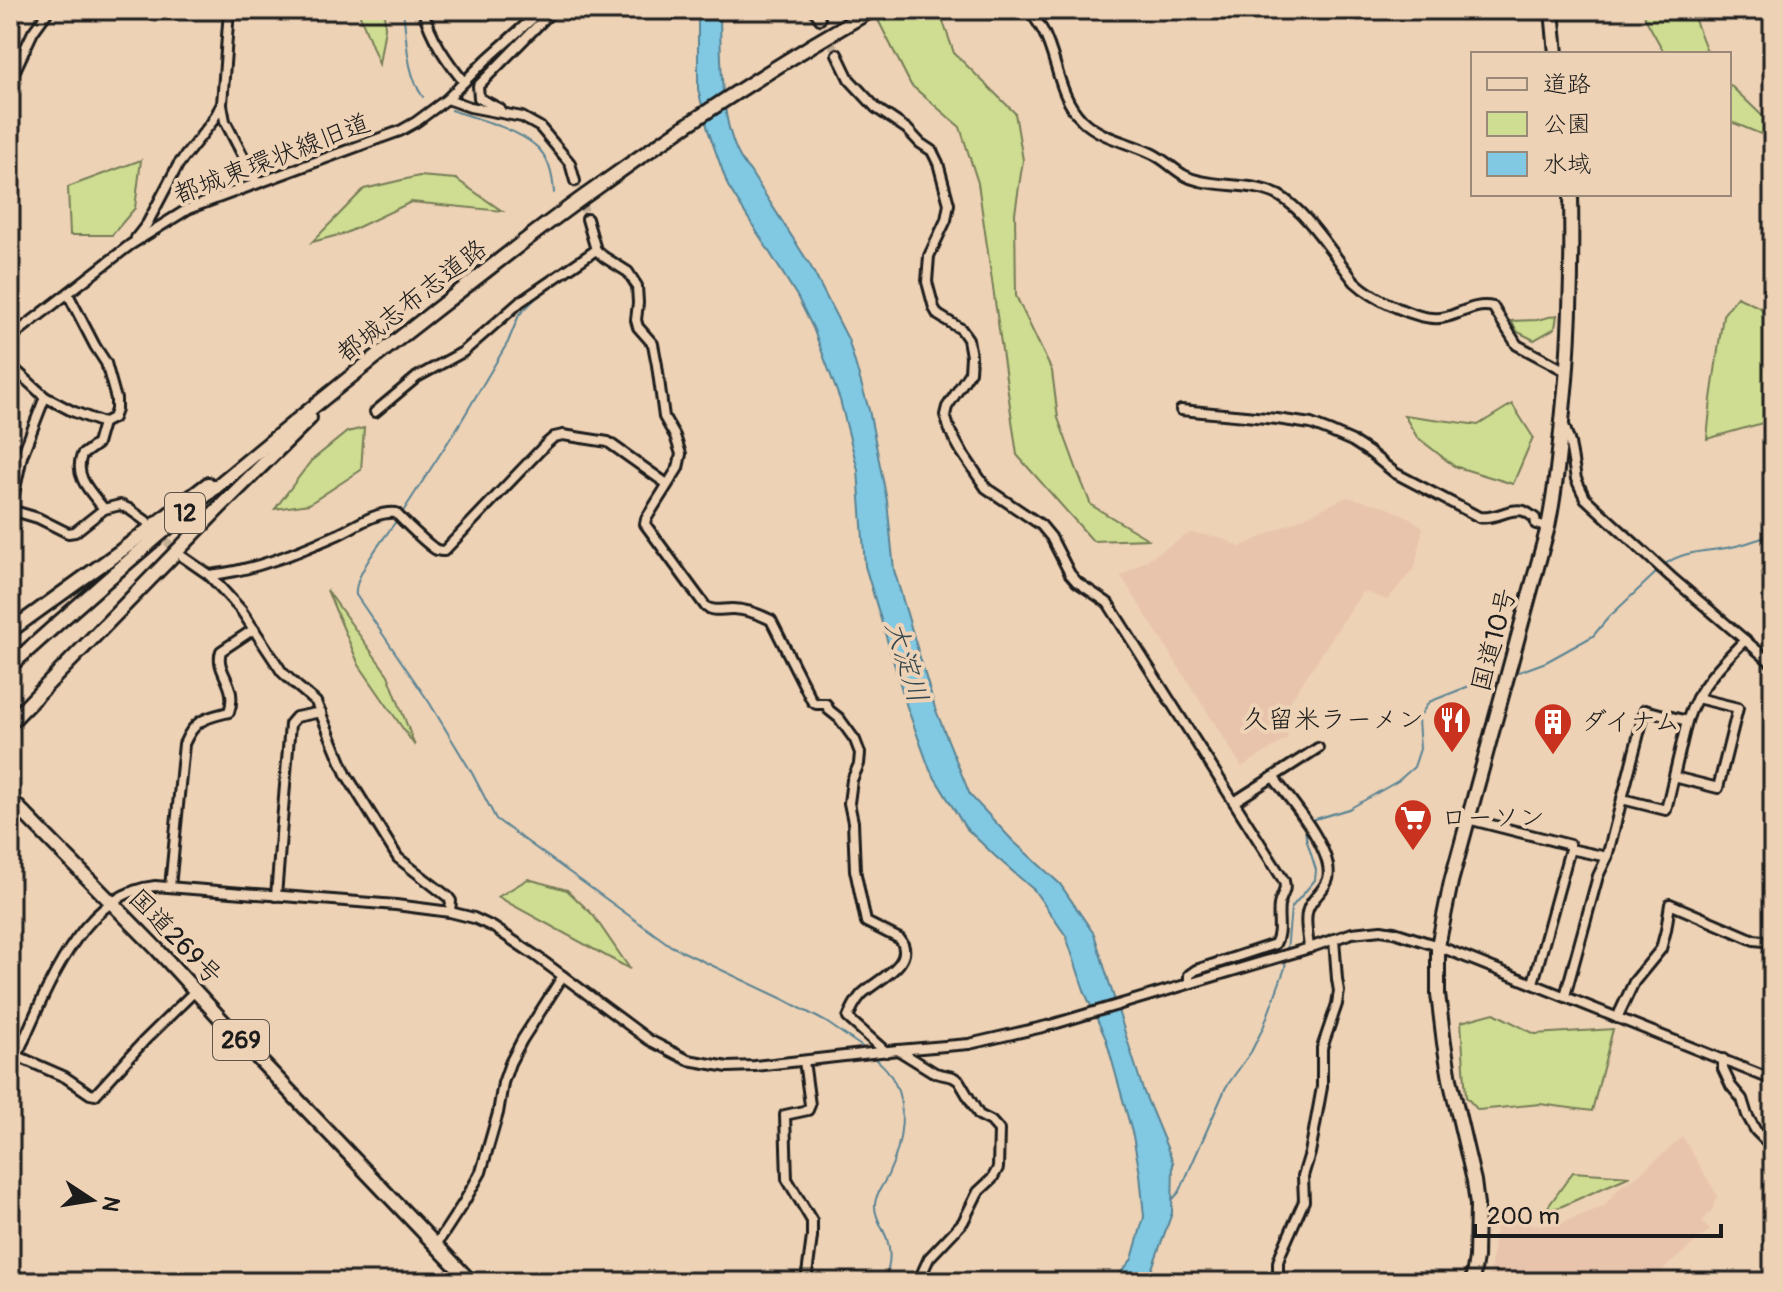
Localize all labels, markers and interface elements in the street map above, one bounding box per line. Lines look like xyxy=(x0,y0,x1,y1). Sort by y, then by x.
legend xyxy=(1471,52,1731,196)
text: 道路 xyxy=(1543,70,1591,99)
street label: 都城東環状線旧道 xyxy=(169,107,375,211)
text: 公園 xyxy=(1543,110,1591,139)
text: 水域 xyxy=(1543,150,1591,179)
street label: 都城志布志道路 xyxy=(330,232,494,370)
road number: 12 xyxy=(165,493,205,533)
street label: 国道10号 xyxy=(1465,585,1523,695)
water label: 大淀川 xyxy=(877,617,935,707)
restaurant icon: 久留米ラーメン xyxy=(1431,699,1473,754)
building icon: ダイナム xyxy=(1532,701,1574,756)
place label: 久留米ラーメン xyxy=(1242,704,1424,736)
place label: ダイナム xyxy=(1581,706,1680,738)
supermarket icon: ローソン xyxy=(1392,797,1434,852)
place label: ローソン xyxy=(1441,802,1545,834)
street label: 国道269号 xyxy=(121,882,229,992)
road number: 269 xyxy=(213,1020,269,1060)
north arrow xyxy=(52,1160,132,1240)
scale bar xyxy=(1475,1188,1721,1238)
text: N xyxy=(95,1194,126,1214)
text: 200 m xyxy=(1487,1202,1560,1231)

